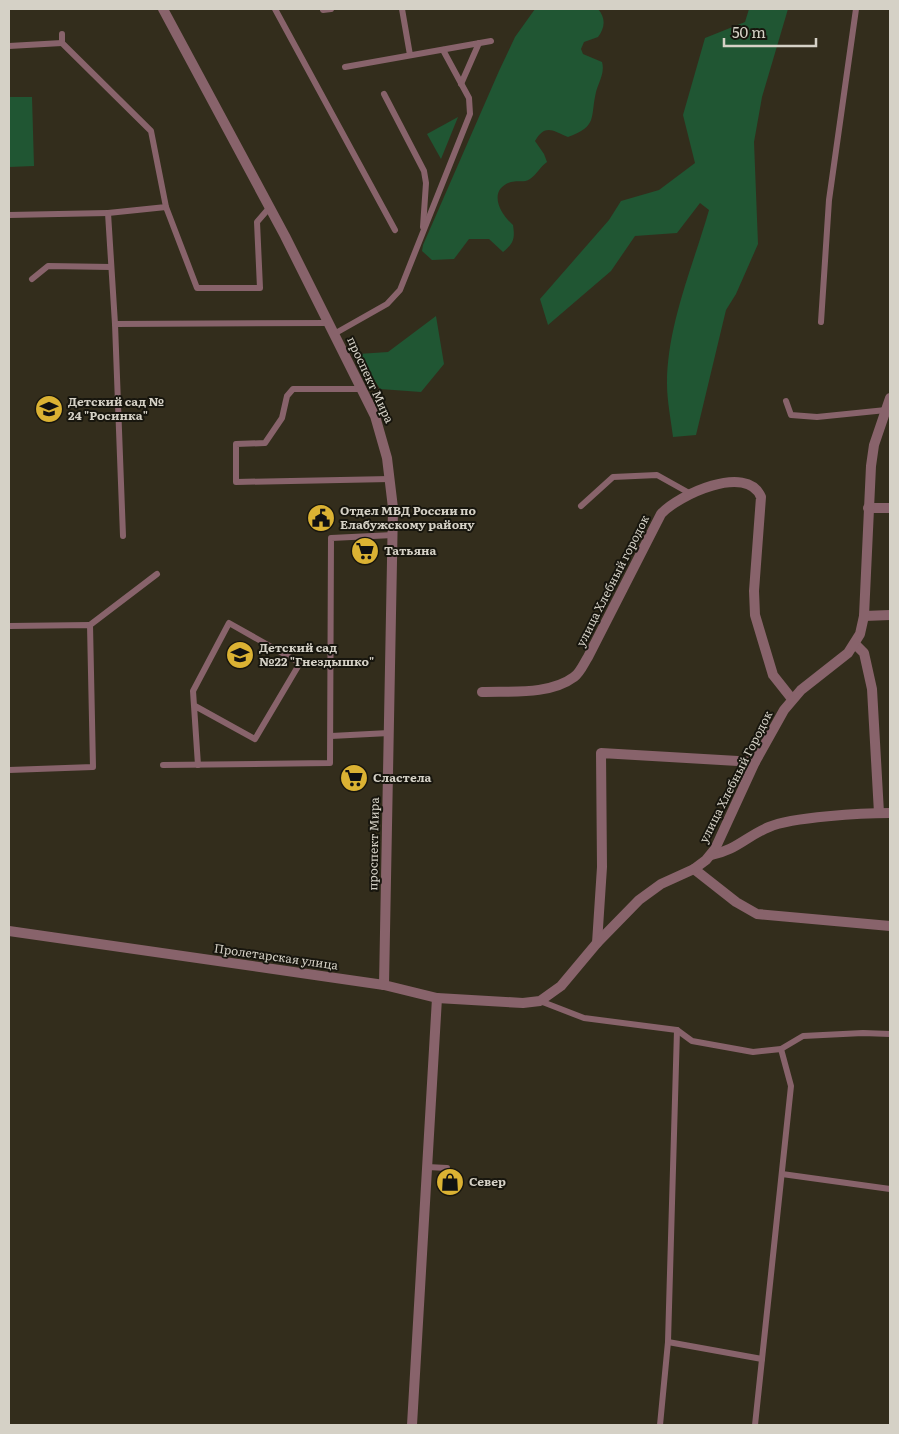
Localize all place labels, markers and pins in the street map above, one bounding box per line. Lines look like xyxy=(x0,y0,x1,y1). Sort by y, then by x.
place label: Детский сад № 24 "Росинка" xyxy=(68,392,165,424)
school or university icon: Детский сад № 24 "Росинка" xyxy=(34,394,64,424)
place label: Отдел МВД России по Елабужскому району xyxy=(340,501,477,533)
public building icon: Отдел МВД России по Елабужскому району xyxy=(306,503,336,533)
supermarket icon: Татьяна xyxy=(350,536,380,566)
place label: Татьяна xyxy=(384,541,437,559)
place label: Детский сад №22 "Гнездышко" xyxy=(259,638,374,670)
school or university icon: Детский сад №22 "Гнездышко" xyxy=(225,640,255,670)
supermarket icon: Сластела xyxy=(339,763,369,793)
place label: Сластела xyxy=(373,768,432,786)
shop icon: Север xyxy=(435,1167,465,1197)
place label: Север xyxy=(469,1172,506,1190)

